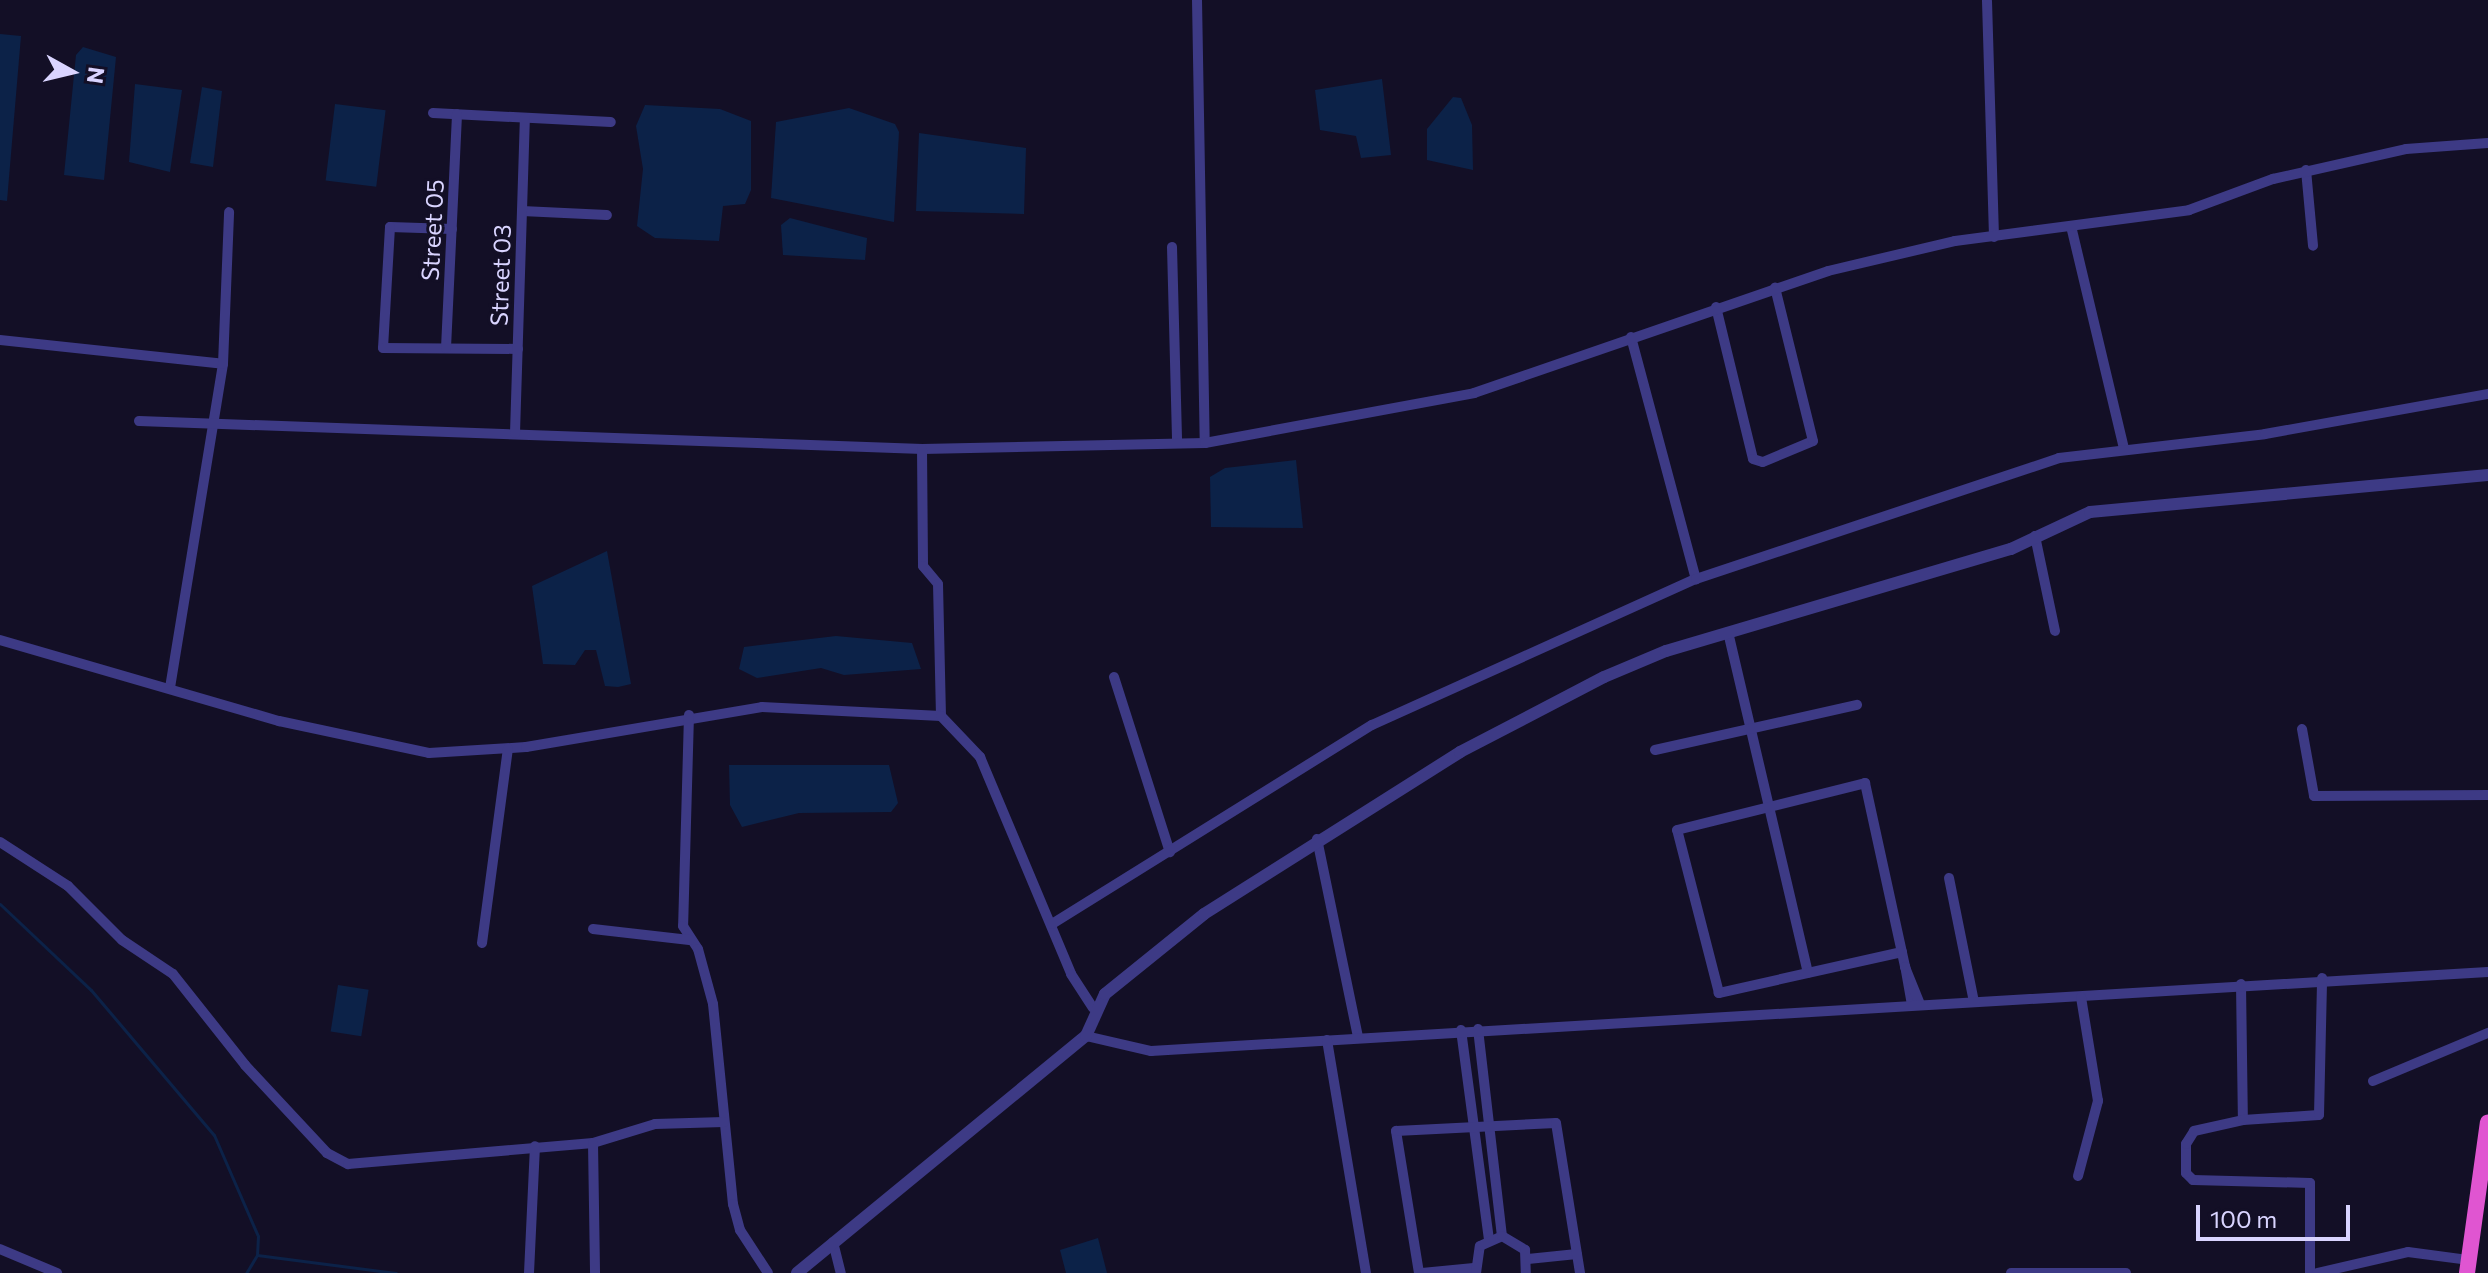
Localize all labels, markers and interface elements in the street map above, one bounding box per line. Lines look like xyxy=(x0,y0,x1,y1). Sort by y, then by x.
north arrow xyxy=(32,32,112,112)
text: N xyxy=(82,65,111,85)
street label: Street 05 xyxy=(415,178,449,282)
street label: Street 03 xyxy=(484,224,516,326)
scale bar xyxy=(2200,1189,2354,1239)
text: 100 m xyxy=(2210,1204,2277,1233)

